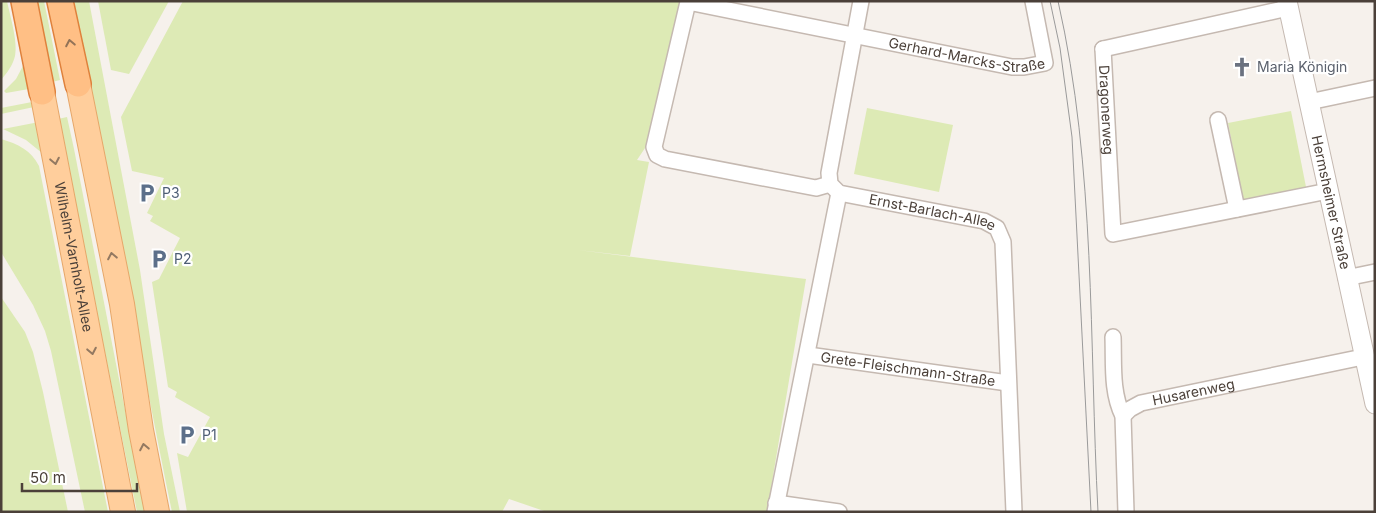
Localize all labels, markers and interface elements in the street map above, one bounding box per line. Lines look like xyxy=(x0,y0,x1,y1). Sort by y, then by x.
street label: Gerhard-Marcks-Straße xyxy=(887,33,1046,75)
one-way arrow xyxy=(65,38,76,47)
church icon: Maria Königin xyxy=(1231,56,1253,78)
place label: Maria Königin xyxy=(1257,58,1347,75)
street label: Dragonerweg xyxy=(1096,64,1118,155)
street label: Hermsheimer Straße xyxy=(1309,134,1354,271)
one-way arrow xyxy=(50,157,60,166)
street label: Wilhelm-Varnholt-Allee xyxy=(52,180,97,333)
parking icon: P3 xyxy=(136,182,158,204)
place label: P3 xyxy=(162,184,180,201)
street label: Ernst-Barlach-Allee xyxy=(868,190,999,234)
parking icon: P2 xyxy=(148,248,170,270)
place label: P2 xyxy=(174,250,191,267)
one-way arrow xyxy=(108,252,118,261)
one-way arrow xyxy=(87,347,97,356)
street label: Grete-Fleischmann-Straße xyxy=(820,348,997,389)
street label: Husarenweg xyxy=(1151,375,1236,408)
parking icon: P1 xyxy=(176,424,198,446)
place label: P1 xyxy=(202,426,217,443)
one-way arrow xyxy=(139,442,149,451)
scale bar xyxy=(22,460,138,492)
text: 50 m xyxy=(30,468,66,487)

